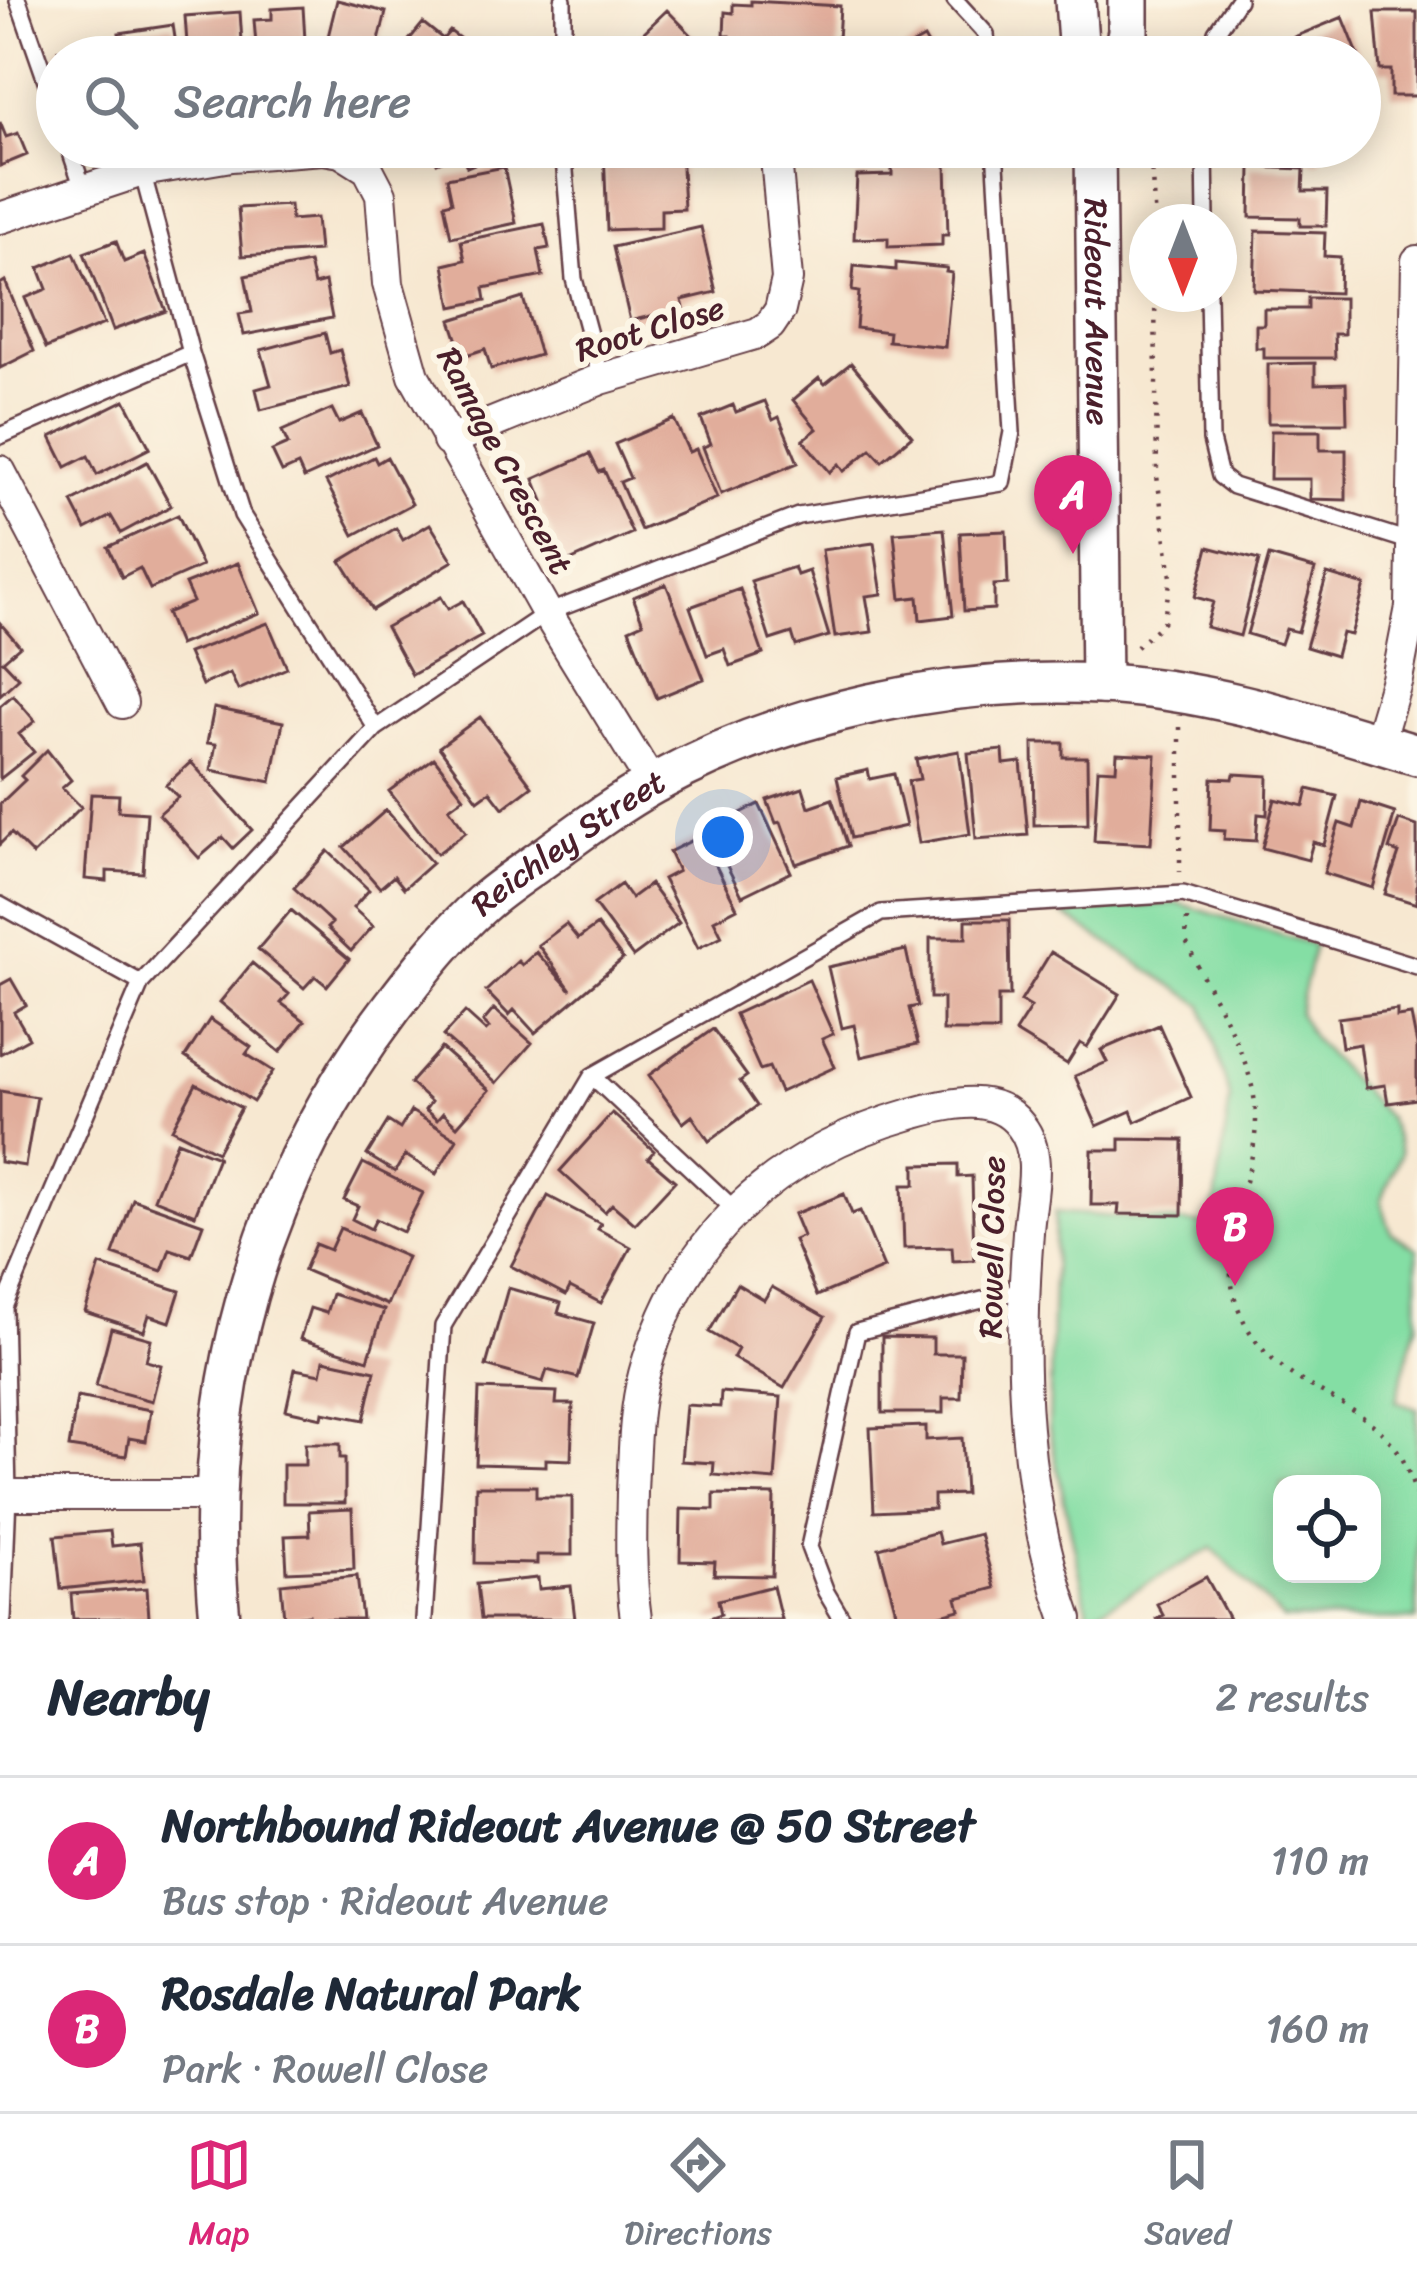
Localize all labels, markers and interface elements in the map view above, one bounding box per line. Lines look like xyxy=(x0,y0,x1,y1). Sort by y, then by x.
search box xyxy=(36,36,1381,168)
text: Search here xyxy=(174,62,411,142)
icon: search xyxy=(78,69,144,135)
street label: Rideout Avenue xyxy=(1067,198,1127,426)
north arrow xyxy=(1129,204,1237,312)
street label: Root Close xyxy=(568,279,732,379)
street label: Ramage Crescent xyxy=(420,336,590,586)
pin: A xyxy=(1034,455,1112,554)
street label: Reichley Street xyxy=(457,753,676,931)
your location xyxy=(693,807,753,867)
street label: Rowell Close xyxy=(961,1155,1023,1339)
pin: B xyxy=(1196,1187,1274,1286)
map controls xyxy=(1273,1475,1381,1583)
button: locate xyxy=(1273,1475,1381,1583)
text: Nearby xyxy=(48,1652,209,1742)
text: 2 results xyxy=(1215,1663,1369,1732)
text: Northbound Rideout Avenue @ 50 Street xyxy=(162,1786,975,1866)
text: A xyxy=(74,1826,100,1895)
text: 110 m xyxy=(1271,1826,1369,1895)
text: Bus stop · Rideout Avenue xyxy=(162,1866,609,1935)
text: Rosdale Natural Park xyxy=(162,1954,581,2034)
text: B xyxy=(75,1994,99,2063)
text: 160 m xyxy=(1265,1994,1369,2063)
text: Park · Rowell Close xyxy=(162,2034,488,2103)
tab: Map xyxy=(186,2132,252,2262)
tab: Directions xyxy=(624,2132,772,2262)
tab: Saved xyxy=(1144,2132,1231,2262)

